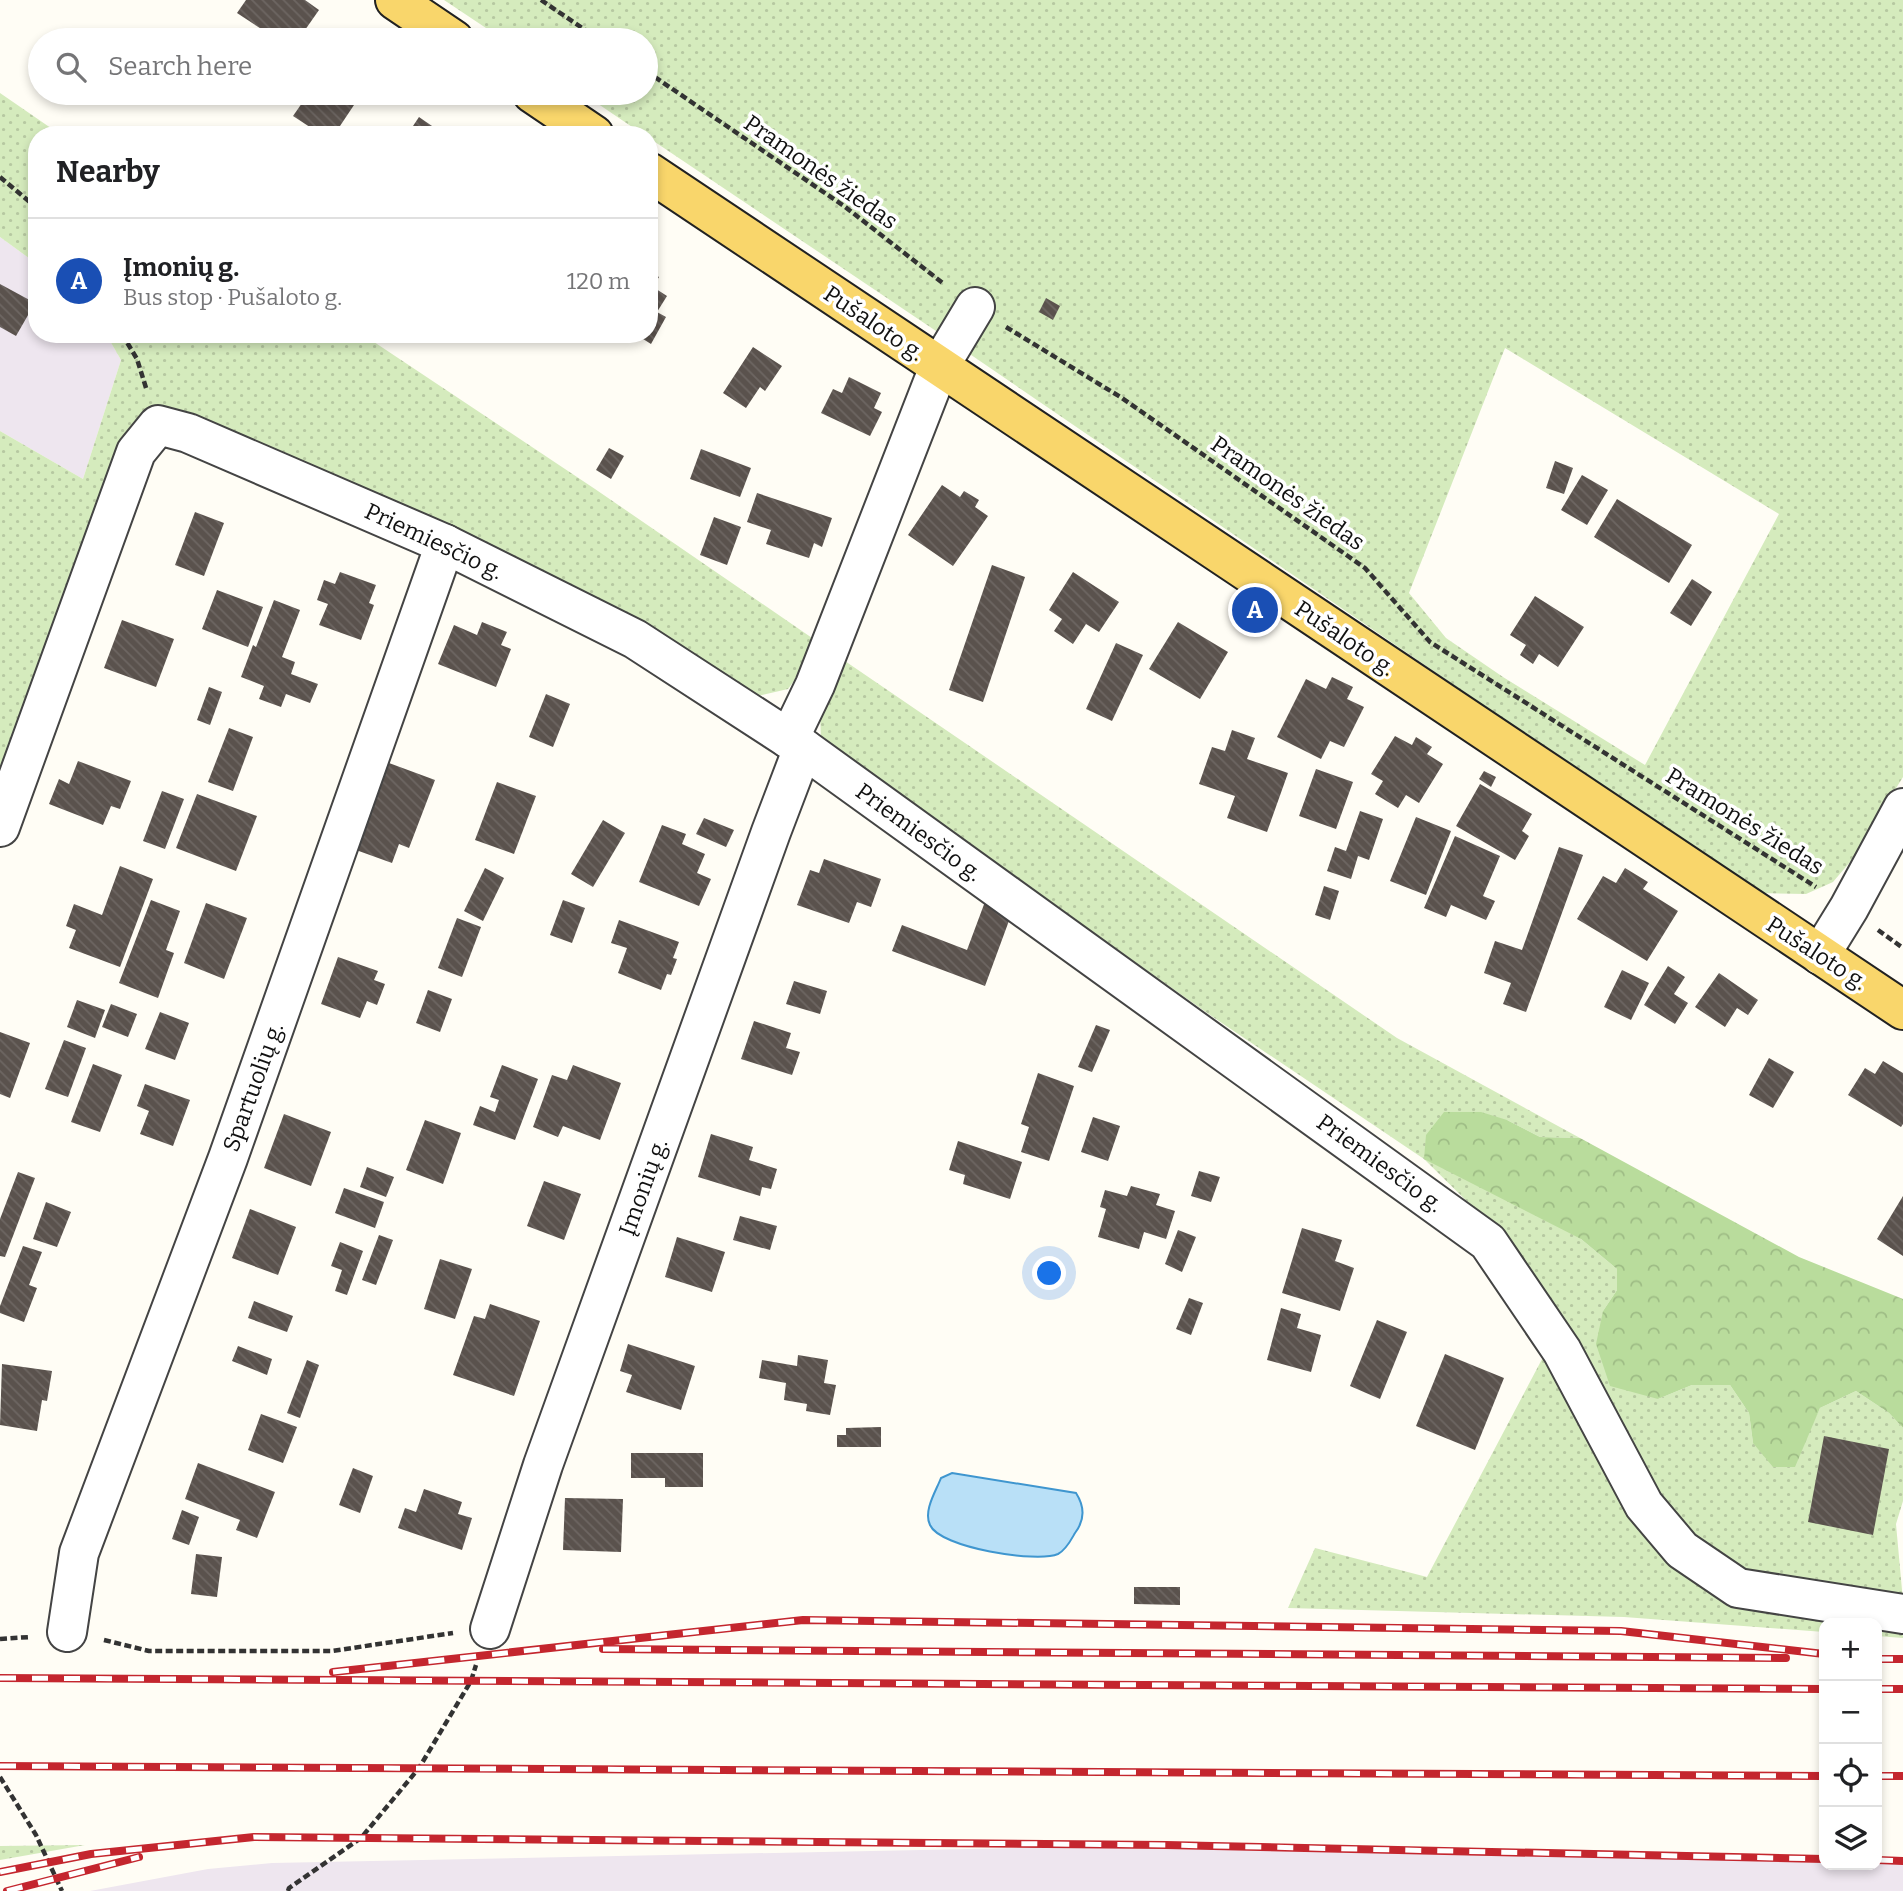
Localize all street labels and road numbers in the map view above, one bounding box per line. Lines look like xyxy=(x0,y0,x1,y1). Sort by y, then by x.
street label: Pramonės žiedas xyxy=(739,109,903,235)
street label: Pušaloto g. xyxy=(819,279,929,367)
street label: Pramonės žiedas xyxy=(1206,430,1370,556)
street label: Priemiesčio g. xyxy=(361,497,507,585)
street label: Pušaloto g. xyxy=(1290,594,1400,682)
street label: Pramonės žiedas xyxy=(1661,761,1829,881)
street label: Priemiesčio g. xyxy=(850,777,988,887)
street label: Pušaloto g. xyxy=(1761,910,1873,996)
street label: Spartuolių g. xyxy=(217,1019,289,1155)
street label: Priemiesčio g. xyxy=(1311,1108,1449,1218)
street label: Įmonių g. xyxy=(613,1135,673,1239)

